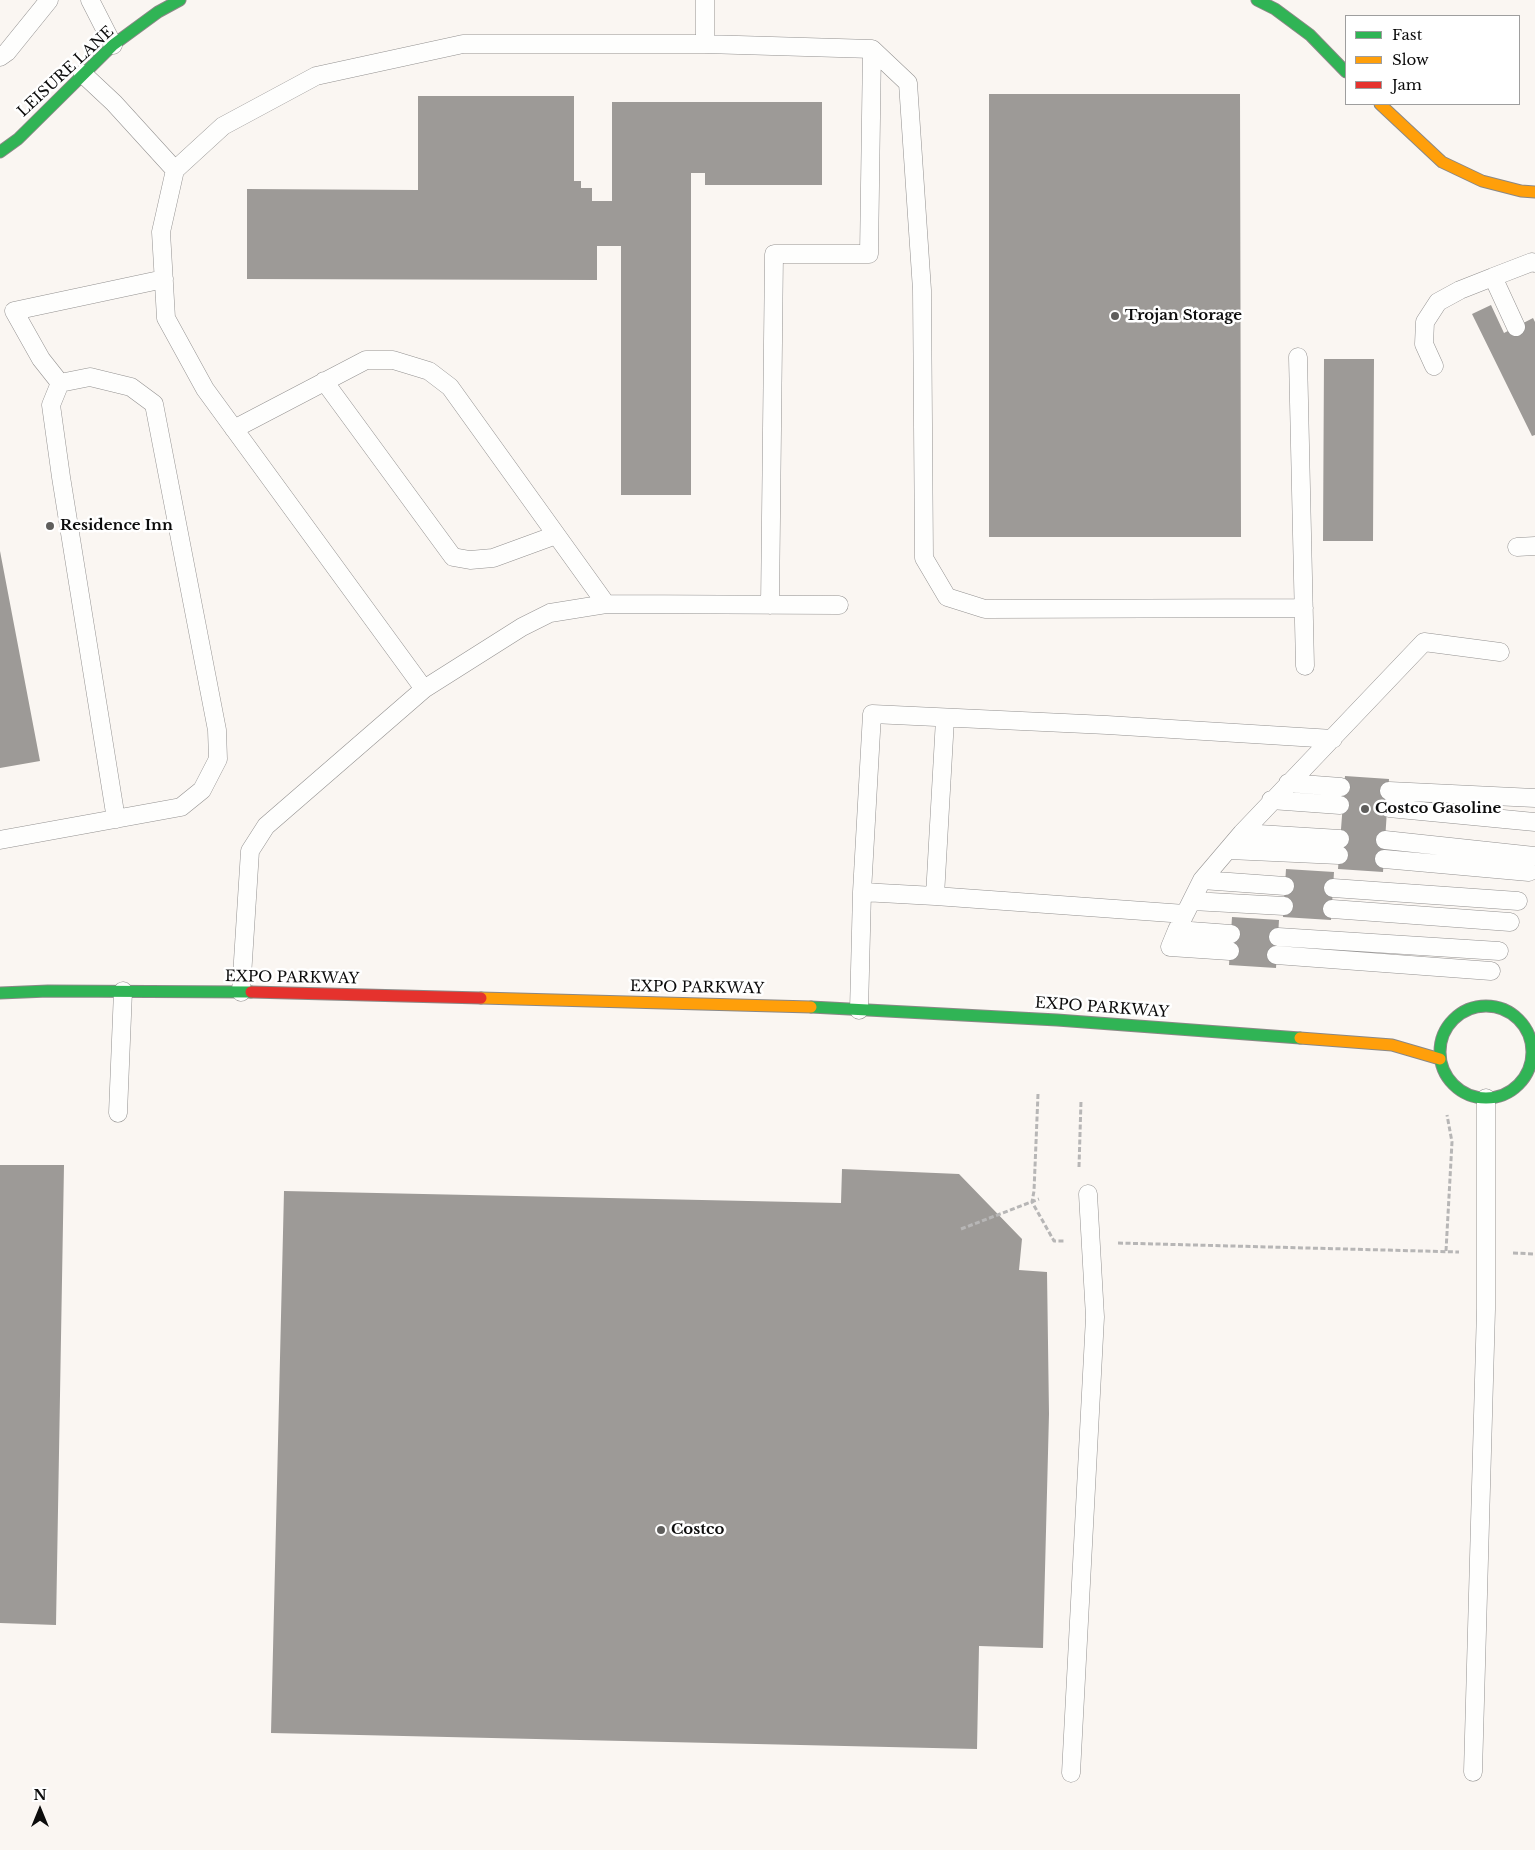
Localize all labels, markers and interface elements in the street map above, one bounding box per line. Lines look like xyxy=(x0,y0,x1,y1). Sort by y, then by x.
legend xyxy=(1345,15,1520,105)
street label: LEISURE LANE xyxy=(14,23,118,121)
text: Fast xyxy=(1392,25,1422,44)
text: Slow xyxy=(1392,50,1429,69)
text: Jam xyxy=(1392,75,1422,94)
place label: Trojan Storage xyxy=(1125,307,1242,325)
marker: Trojan Storage xyxy=(1109,310,1121,322)
place label: Residence Inn xyxy=(60,517,173,535)
marker: Residence Inn xyxy=(44,520,56,532)
place label: Costco Gasoline xyxy=(1375,800,1501,818)
marker: Costco Gasoline xyxy=(1359,803,1371,815)
street label: EXPO PARKWAY xyxy=(225,968,359,988)
street label: EXPO PARKWAY xyxy=(630,978,764,998)
street label: EXPO PARKWAY xyxy=(1034,994,1170,1022)
place label: Costco xyxy=(671,1521,724,1539)
marker: Costco xyxy=(655,1524,667,1536)
north arrow xyxy=(15,1785,65,1835)
text: N xyxy=(33,1786,47,1804)

